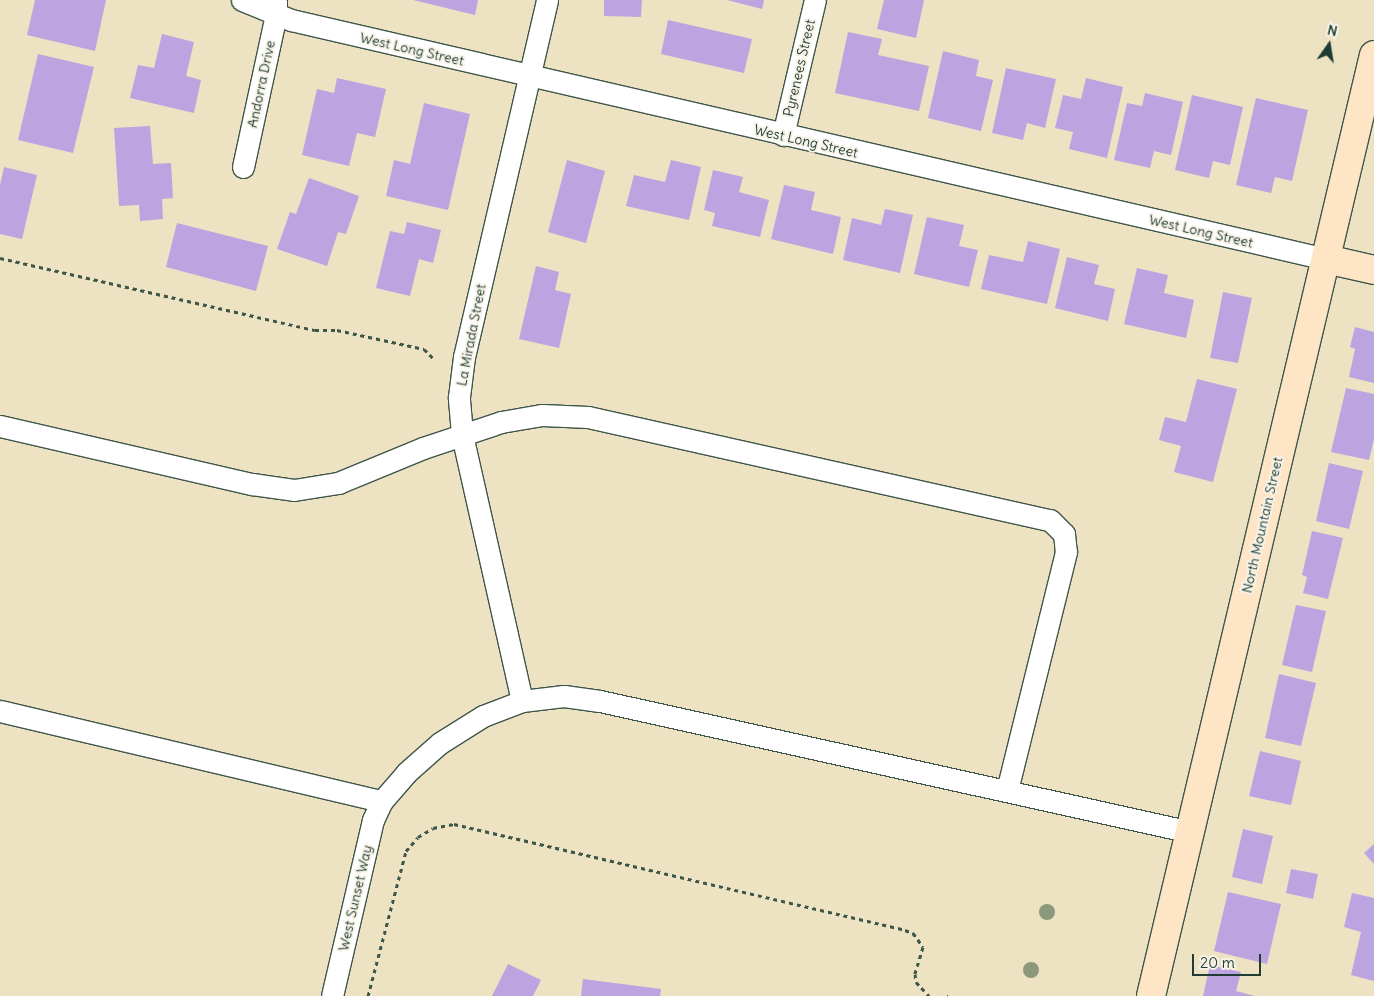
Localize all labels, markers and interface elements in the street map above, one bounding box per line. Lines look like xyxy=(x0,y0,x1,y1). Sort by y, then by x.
street label: Pyrenees Street xyxy=(780,18,818,118)
north arrow xyxy=(1304,20,1354,70)
text: N xyxy=(1326,21,1339,40)
street label: West Long Street xyxy=(358,29,466,69)
street label: Andorra Drive xyxy=(244,39,278,129)
street label: West Long Street xyxy=(752,121,860,161)
street label: West Long Street xyxy=(1147,211,1255,251)
street label: La Mirada Street xyxy=(453,283,489,387)
street label: North Mountain Street xyxy=(1238,455,1286,595)
street label: West Sunset Way xyxy=(335,843,375,953)
scale bar xyxy=(1194,944,1263,976)
text: 20 m xyxy=(1200,953,1235,972)

